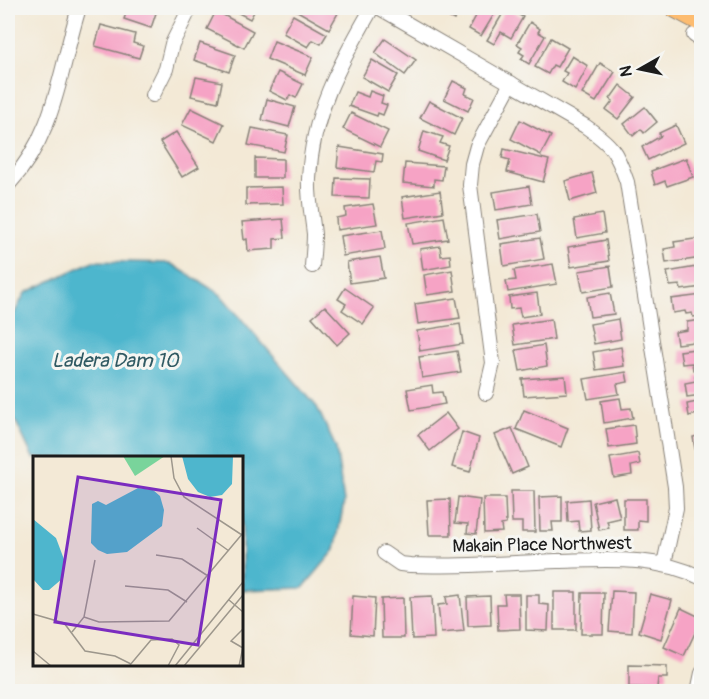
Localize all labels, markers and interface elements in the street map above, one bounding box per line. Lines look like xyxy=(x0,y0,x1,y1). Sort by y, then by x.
north arrow xyxy=(610,39,670,99)
text: N xyxy=(615,64,637,78)
water label: Ladera Dam 10 xyxy=(52,348,180,373)
inset map xyxy=(33,456,243,666)
street label: Makain Place Northwest xyxy=(452,532,632,558)

